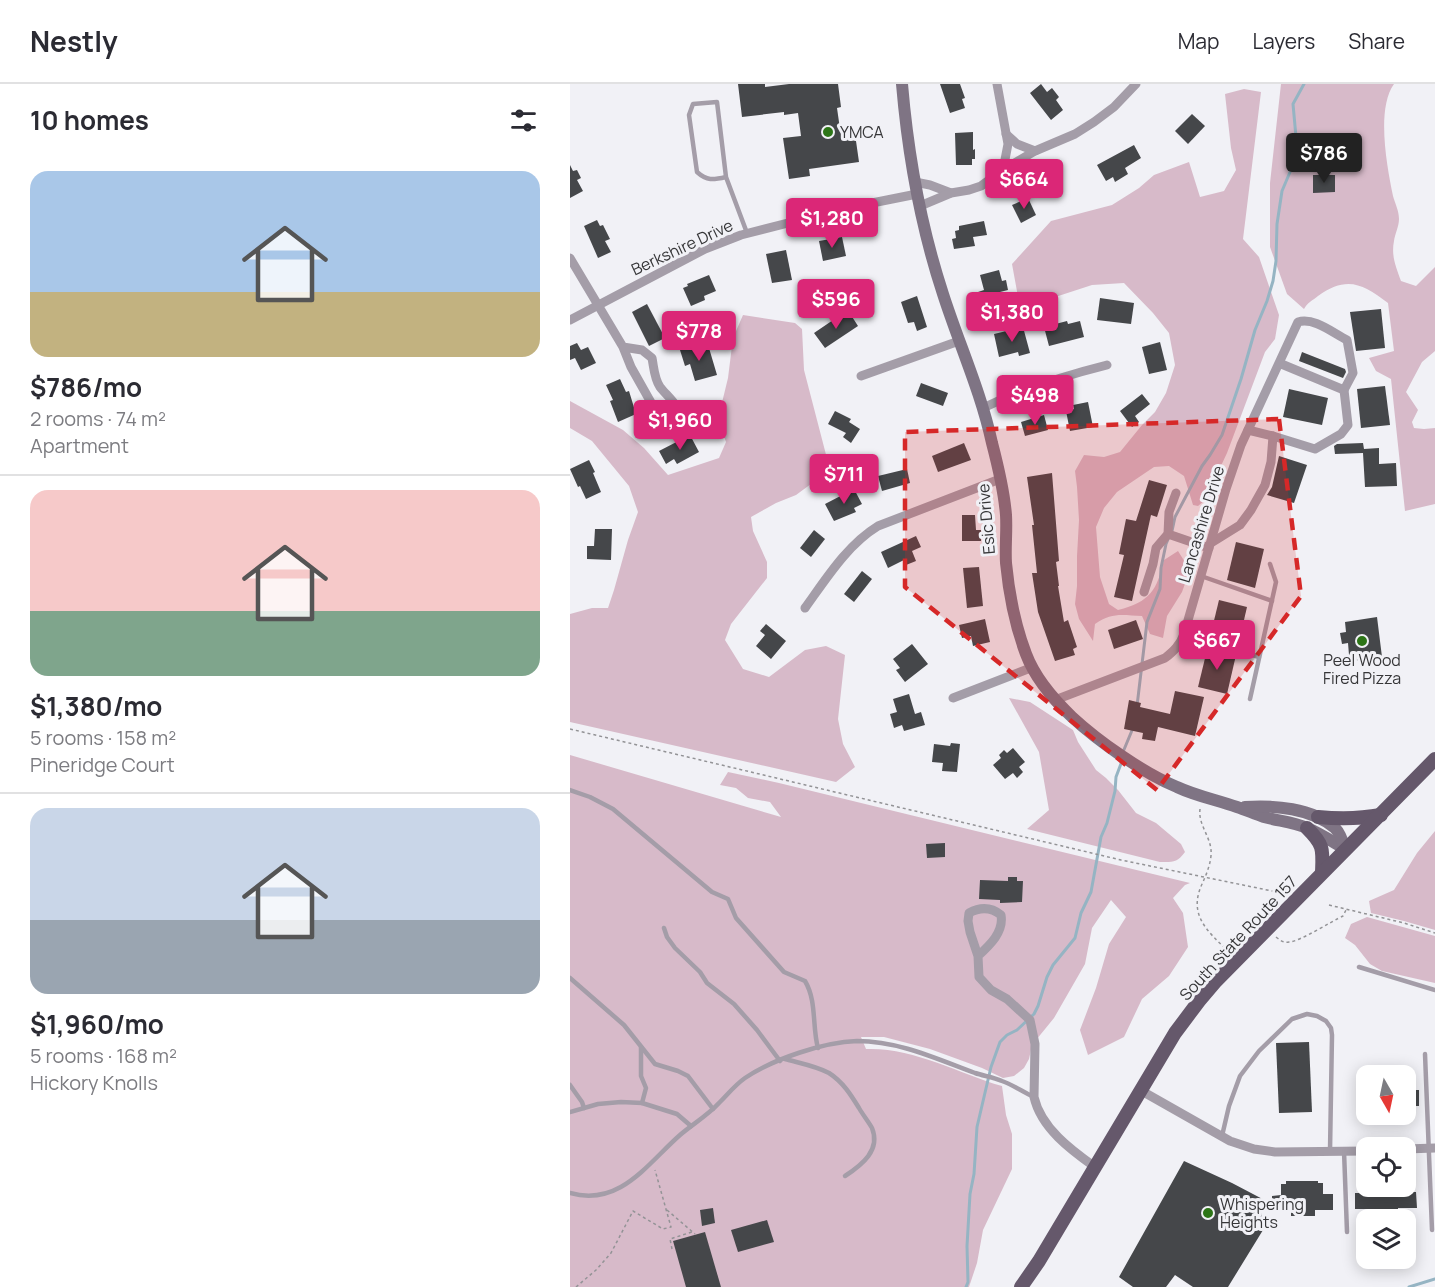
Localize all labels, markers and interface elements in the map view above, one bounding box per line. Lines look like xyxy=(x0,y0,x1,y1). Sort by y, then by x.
text: Nestly xyxy=(30,22,118,60)
text: Map xyxy=(1178,27,1219,55)
text: Layers xyxy=(1252,27,1315,55)
text: Share xyxy=(1348,27,1405,55)
text: 10 homes xyxy=(30,102,149,138)
icon: filters xyxy=(507,104,540,137)
place label: YMCA xyxy=(840,121,884,143)
marker: YMCA xyxy=(821,125,835,139)
pin: $786 xyxy=(1288,133,1360,184)
text: $786 xyxy=(1300,139,1348,166)
pin: $664 xyxy=(988,159,1060,210)
text: $664 xyxy=(999,165,1049,192)
pin: $1,280 xyxy=(783,198,881,249)
text: $1,280 xyxy=(800,204,864,231)
icon: home xyxy=(231,210,339,318)
street label: Berkshire Drive xyxy=(628,214,736,280)
pin: $596 xyxy=(800,279,872,330)
text: $596 xyxy=(811,285,861,312)
pin: $1,380 xyxy=(963,292,1061,343)
text: $1,380 xyxy=(980,298,1044,325)
pin: $778 xyxy=(663,311,735,362)
text: $778 xyxy=(676,317,722,344)
text: $786/mo xyxy=(30,369,142,405)
pin: $498 xyxy=(999,375,1071,426)
text: $498 xyxy=(1011,381,1059,408)
pin: $1,960 xyxy=(631,400,729,451)
text: 2 rooms · 74 m² xyxy=(30,405,166,432)
text: $1,960 xyxy=(648,406,712,433)
text: Apartment xyxy=(30,432,129,459)
pin: $711 xyxy=(808,454,880,505)
text: $711 xyxy=(824,460,864,487)
street label: Lancashire Drive xyxy=(1173,463,1229,585)
street label: Esic Drive xyxy=(972,483,1000,555)
icon: home xyxy=(231,529,339,637)
pin: $667 xyxy=(1181,620,1253,671)
text: $667 xyxy=(1193,626,1241,653)
marker: Peel Wood Fired Pizza xyxy=(1355,634,1369,648)
place label: Peel Wood Fired Pizza xyxy=(1323,649,1401,689)
text: $1,380/mo xyxy=(30,688,162,724)
text: 5 rooms · 158 m² xyxy=(30,724,176,751)
text: Pineridge Court xyxy=(30,751,175,778)
icon: home xyxy=(231,847,339,955)
street label: South State Route 157 xyxy=(1174,871,1302,1005)
text: $1,960/mo xyxy=(30,1006,164,1042)
text: 5 rooms · 168 m² xyxy=(30,1042,177,1069)
north arrow xyxy=(1356,1065,1416,1125)
map controls xyxy=(1356,1065,1416,1269)
text: Hickory Knolls xyxy=(30,1069,158,1096)
button: locate xyxy=(1356,1137,1416,1197)
place label: Whispering Heights xyxy=(1220,1193,1304,1233)
marker: Whispering Heights xyxy=(1201,1206,1215,1220)
button: layers xyxy=(1356,1209,1416,1269)

